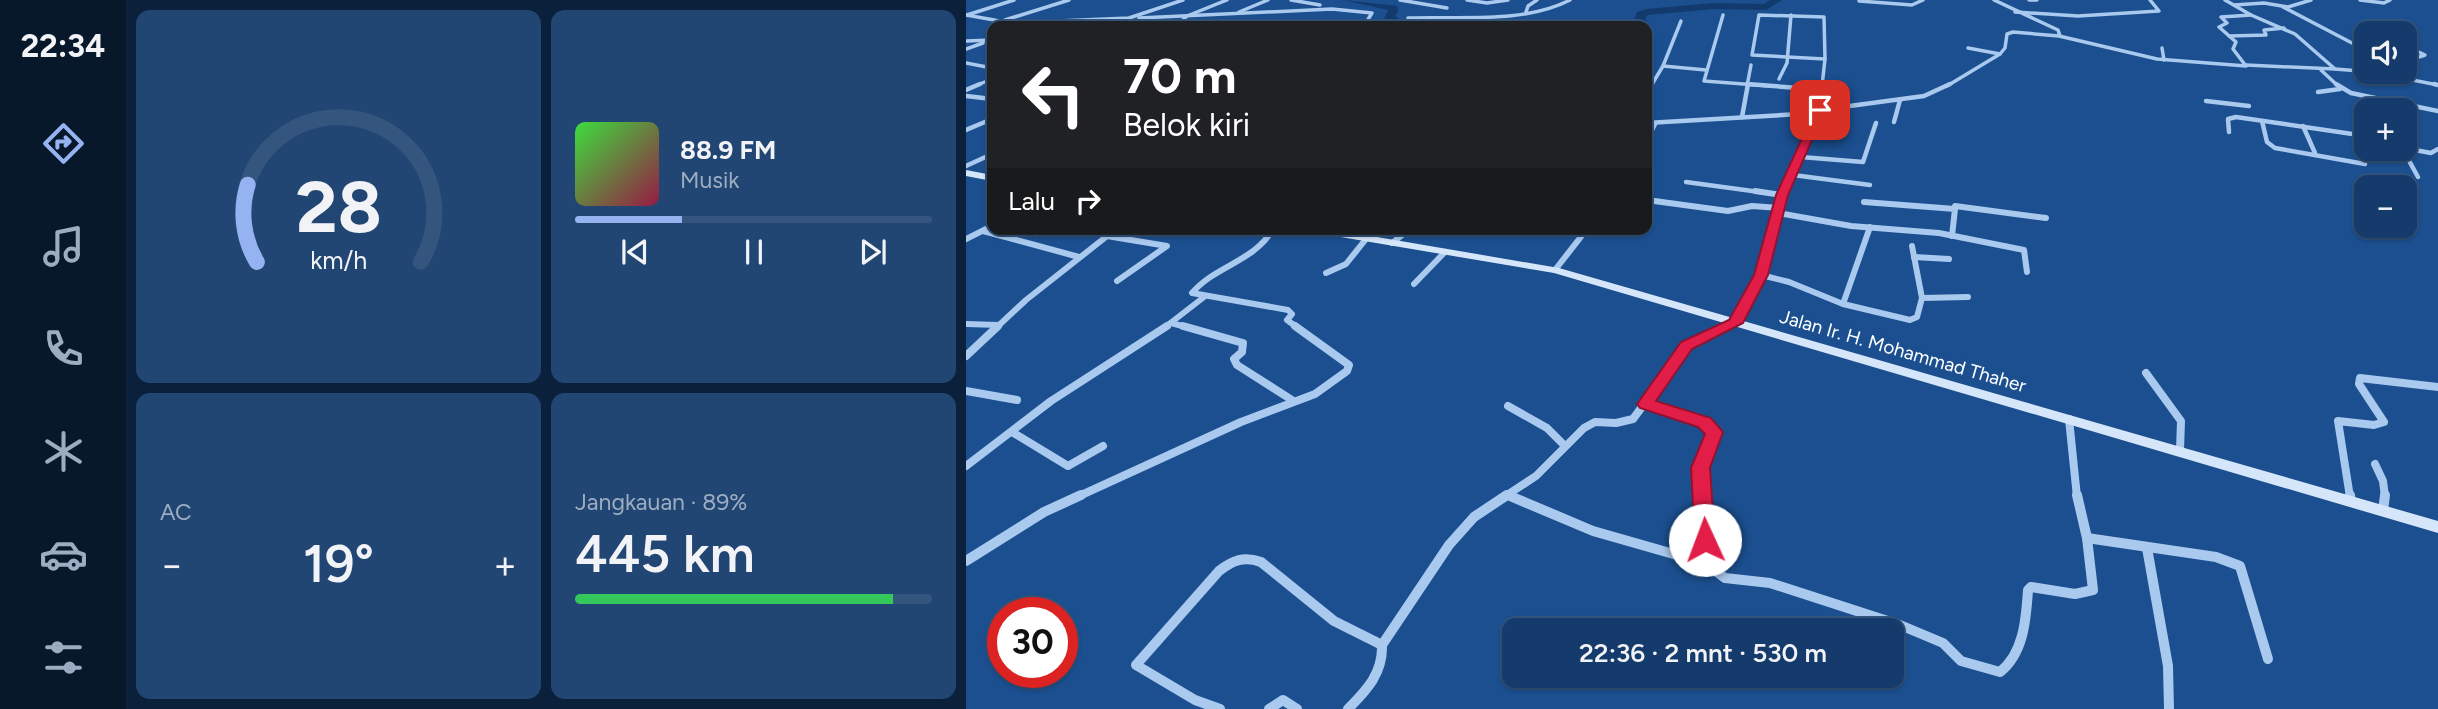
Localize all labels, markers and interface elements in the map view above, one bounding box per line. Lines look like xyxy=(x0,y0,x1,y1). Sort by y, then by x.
map controls xyxy=(2354,21,2417,238)
button: sound xyxy=(2354,21,2417,84)
text: 22:34 xyxy=(21,27,105,65)
text: 70 m xyxy=(1123,46,1236,105)
icon: left xyxy=(1008,49,1099,140)
pin xyxy=(1790,80,1850,140)
icon: arrive xyxy=(1801,91,1839,129)
button: + xyxy=(2354,98,2417,161)
text: Belok kiri xyxy=(1123,106,1250,144)
icon: directions xyxy=(39,119,88,168)
text: 88.9 FM xyxy=(680,134,776,166)
text: 28 xyxy=(295,164,382,251)
text: Musik xyxy=(680,166,740,194)
button: − xyxy=(2354,175,2417,238)
icon: right xyxy=(1069,182,1107,220)
text: Lalu xyxy=(1008,185,1055,217)
icon: music xyxy=(39,222,88,271)
icon: previous xyxy=(616,233,654,271)
icon: pause xyxy=(735,233,773,271)
icon: next xyxy=(854,233,892,271)
text: km/h xyxy=(310,245,367,275)
street label: Jalan Ir. H. Mohammad Thaher xyxy=(1777,305,2029,397)
icon: phone xyxy=(39,324,88,373)
icon: climate xyxy=(39,427,88,476)
text: Jangkauan · 89% xyxy=(575,488,747,516)
text: AC xyxy=(160,498,192,526)
position arrow xyxy=(1668,503,1742,577)
text: 445 km xyxy=(575,523,755,585)
icon: car xyxy=(39,530,88,579)
text: 19° xyxy=(303,533,374,595)
text: − xyxy=(160,542,184,588)
text: + xyxy=(493,542,517,588)
speed limit sign: 30 xyxy=(987,597,1078,688)
icon: filters xyxy=(39,633,88,682)
text: 22:36 · 2 mnt · 530 m xyxy=(1579,637,1827,669)

